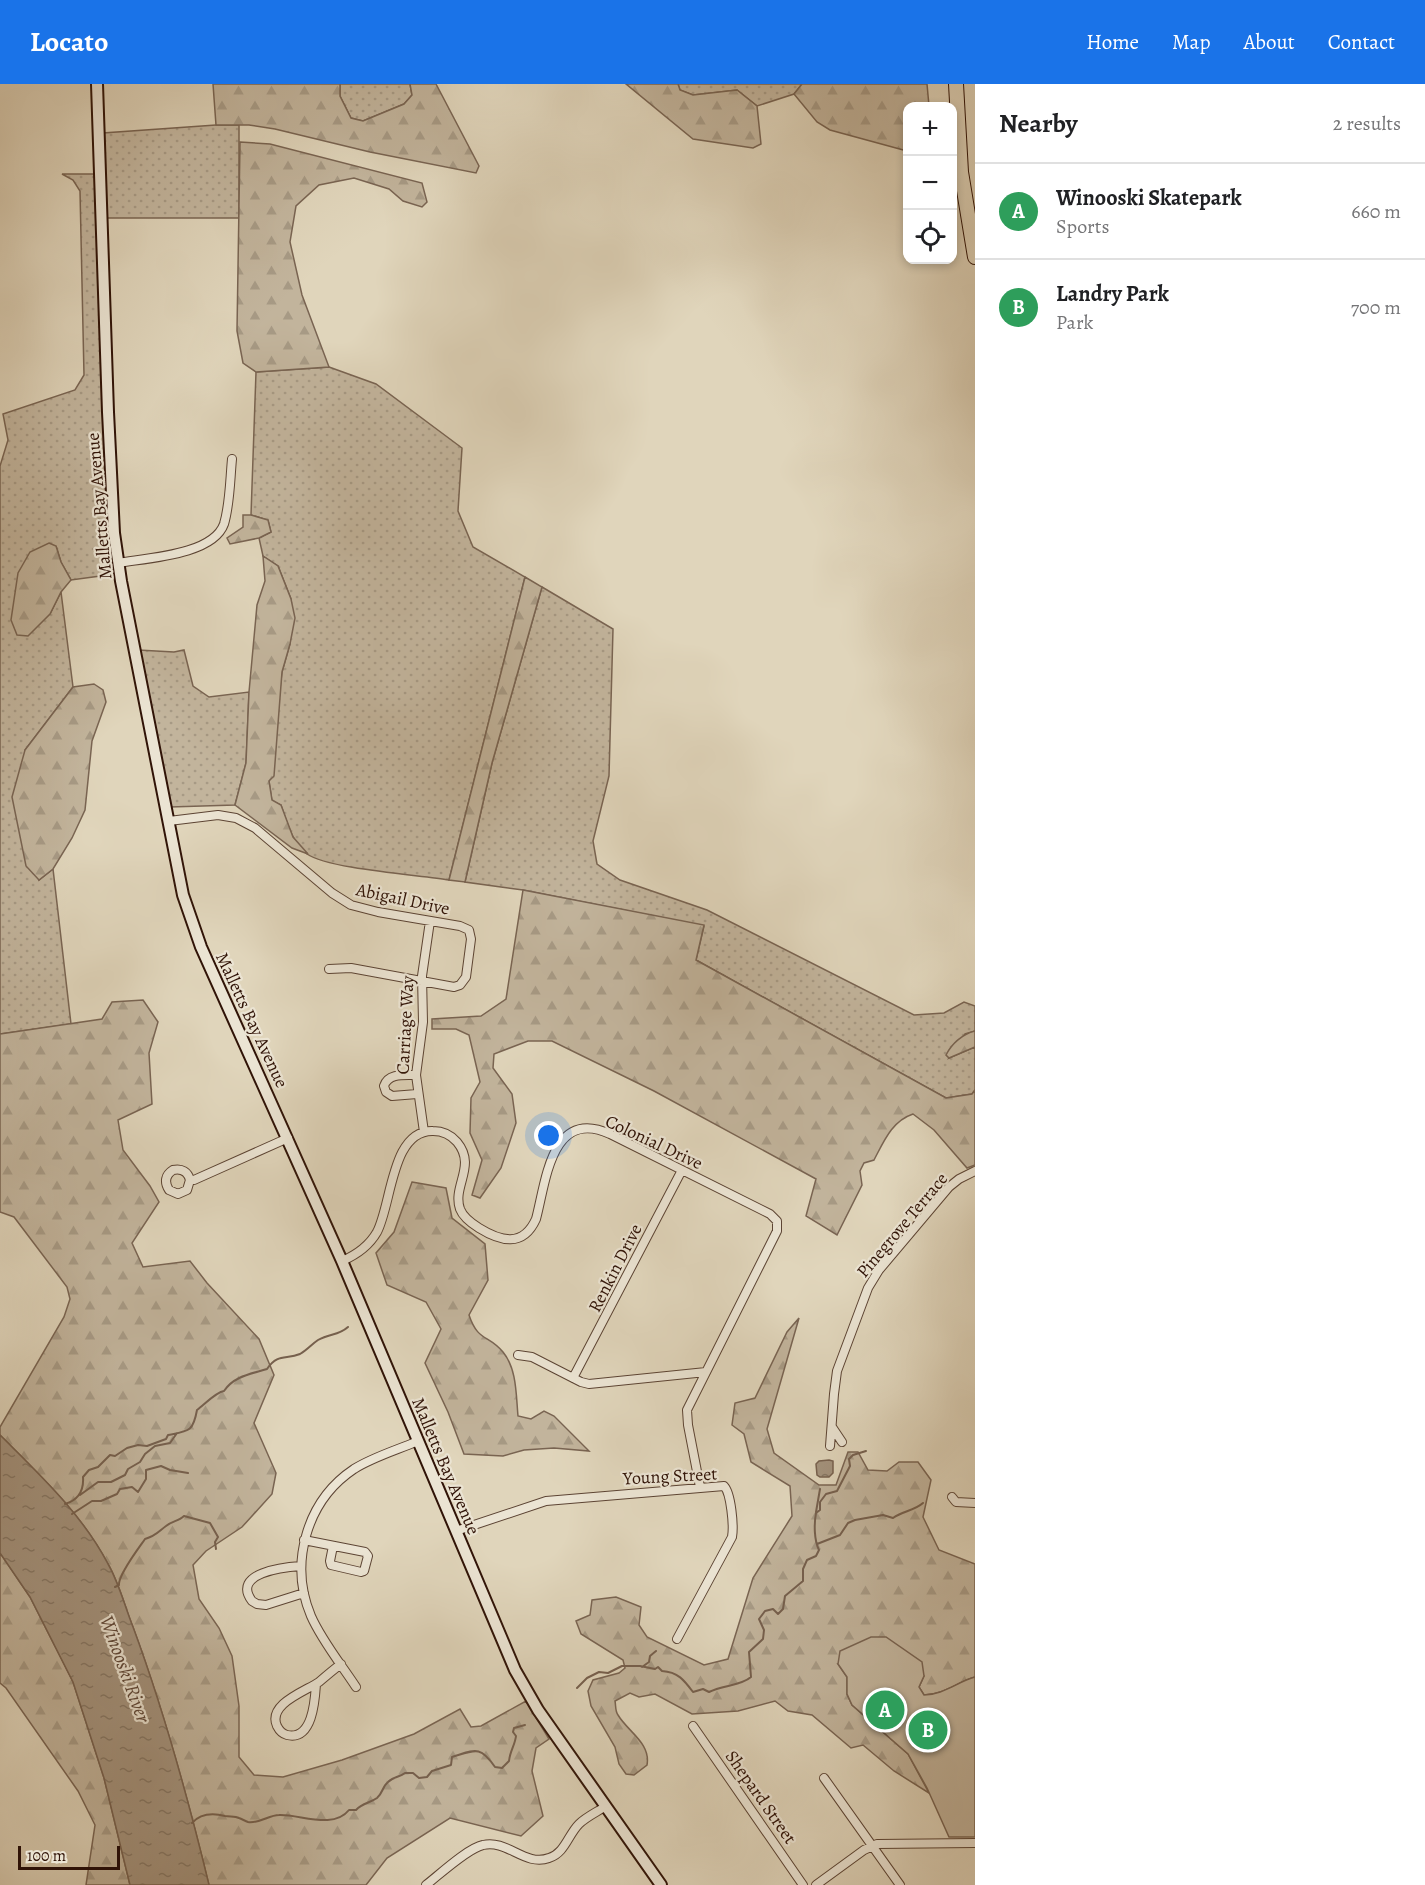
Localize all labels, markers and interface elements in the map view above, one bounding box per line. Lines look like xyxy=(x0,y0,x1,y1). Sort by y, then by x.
text: Locato xyxy=(30,23,108,61)
text: Home xyxy=(1086,28,1139,56)
text: Map xyxy=(1172,28,1210,56)
text: About xyxy=(1243,28,1295,56)
text: Contact xyxy=(1328,28,1395,56)
map controls xyxy=(903,102,957,264)
button: + xyxy=(903,102,957,156)
text: Nearby xyxy=(999,106,1078,141)
text: 2 results xyxy=(1333,110,1401,137)
button: − xyxy=(903,156,957,210)
text: Winooski Skatepark xyxy=(1056,183,1242,213)
text: A xyxy=(1012,198,1025,225)
text: 660 m xyxy=(1351,198,1401,225)
button: locate xyxy=(903,210,957,264)
text: Sports xyxy=(1056,213,1109,240)
text: Landry Park xyxy=(1056,279,1169,309)
text: B xyxy=(1012,294,1025,321)
text: 700 m xyxy=(1351,294,1401,321)
text: Park xyxy=(1056,309,1094,336)
street label: Malletts Bay Avenue xyxy=(81,432,117,580)
street label: Abigail Drive xyxy=(353,877,452,921)
street label: Malletts Bay Avenue xyxy=(210,948,294,1092)
street label: Carriage Way xyxy=(390,974,420,1075)
street label: Colonial Drive xyxy=(601,1109,707,1175)
your location xyxy=(534,1121,563,1150)
street label: Pinegrove Terrace xyxy=(851,1167,953,1283)
street label: Renkin Drive xyxy=(582,1220,648,1316)
street label: Malletts Bay Avenue xyxy=(406,1394,486,1538)
street label: Young Street xyxy=(621,1462,718,1491)
water label: Winooski River xyxy=(93,1612,157,1727)
pin: A xyxy=(866,1688,904,1732)
pin: B xyxy=(908,1708,948,1752)
street label: Shepard Street xyxy=(720,1745,802,1849)
scale bar xyxy=(18,1843,120,1870)
text: 100 m xyxy=(27,1845,66,1867)

